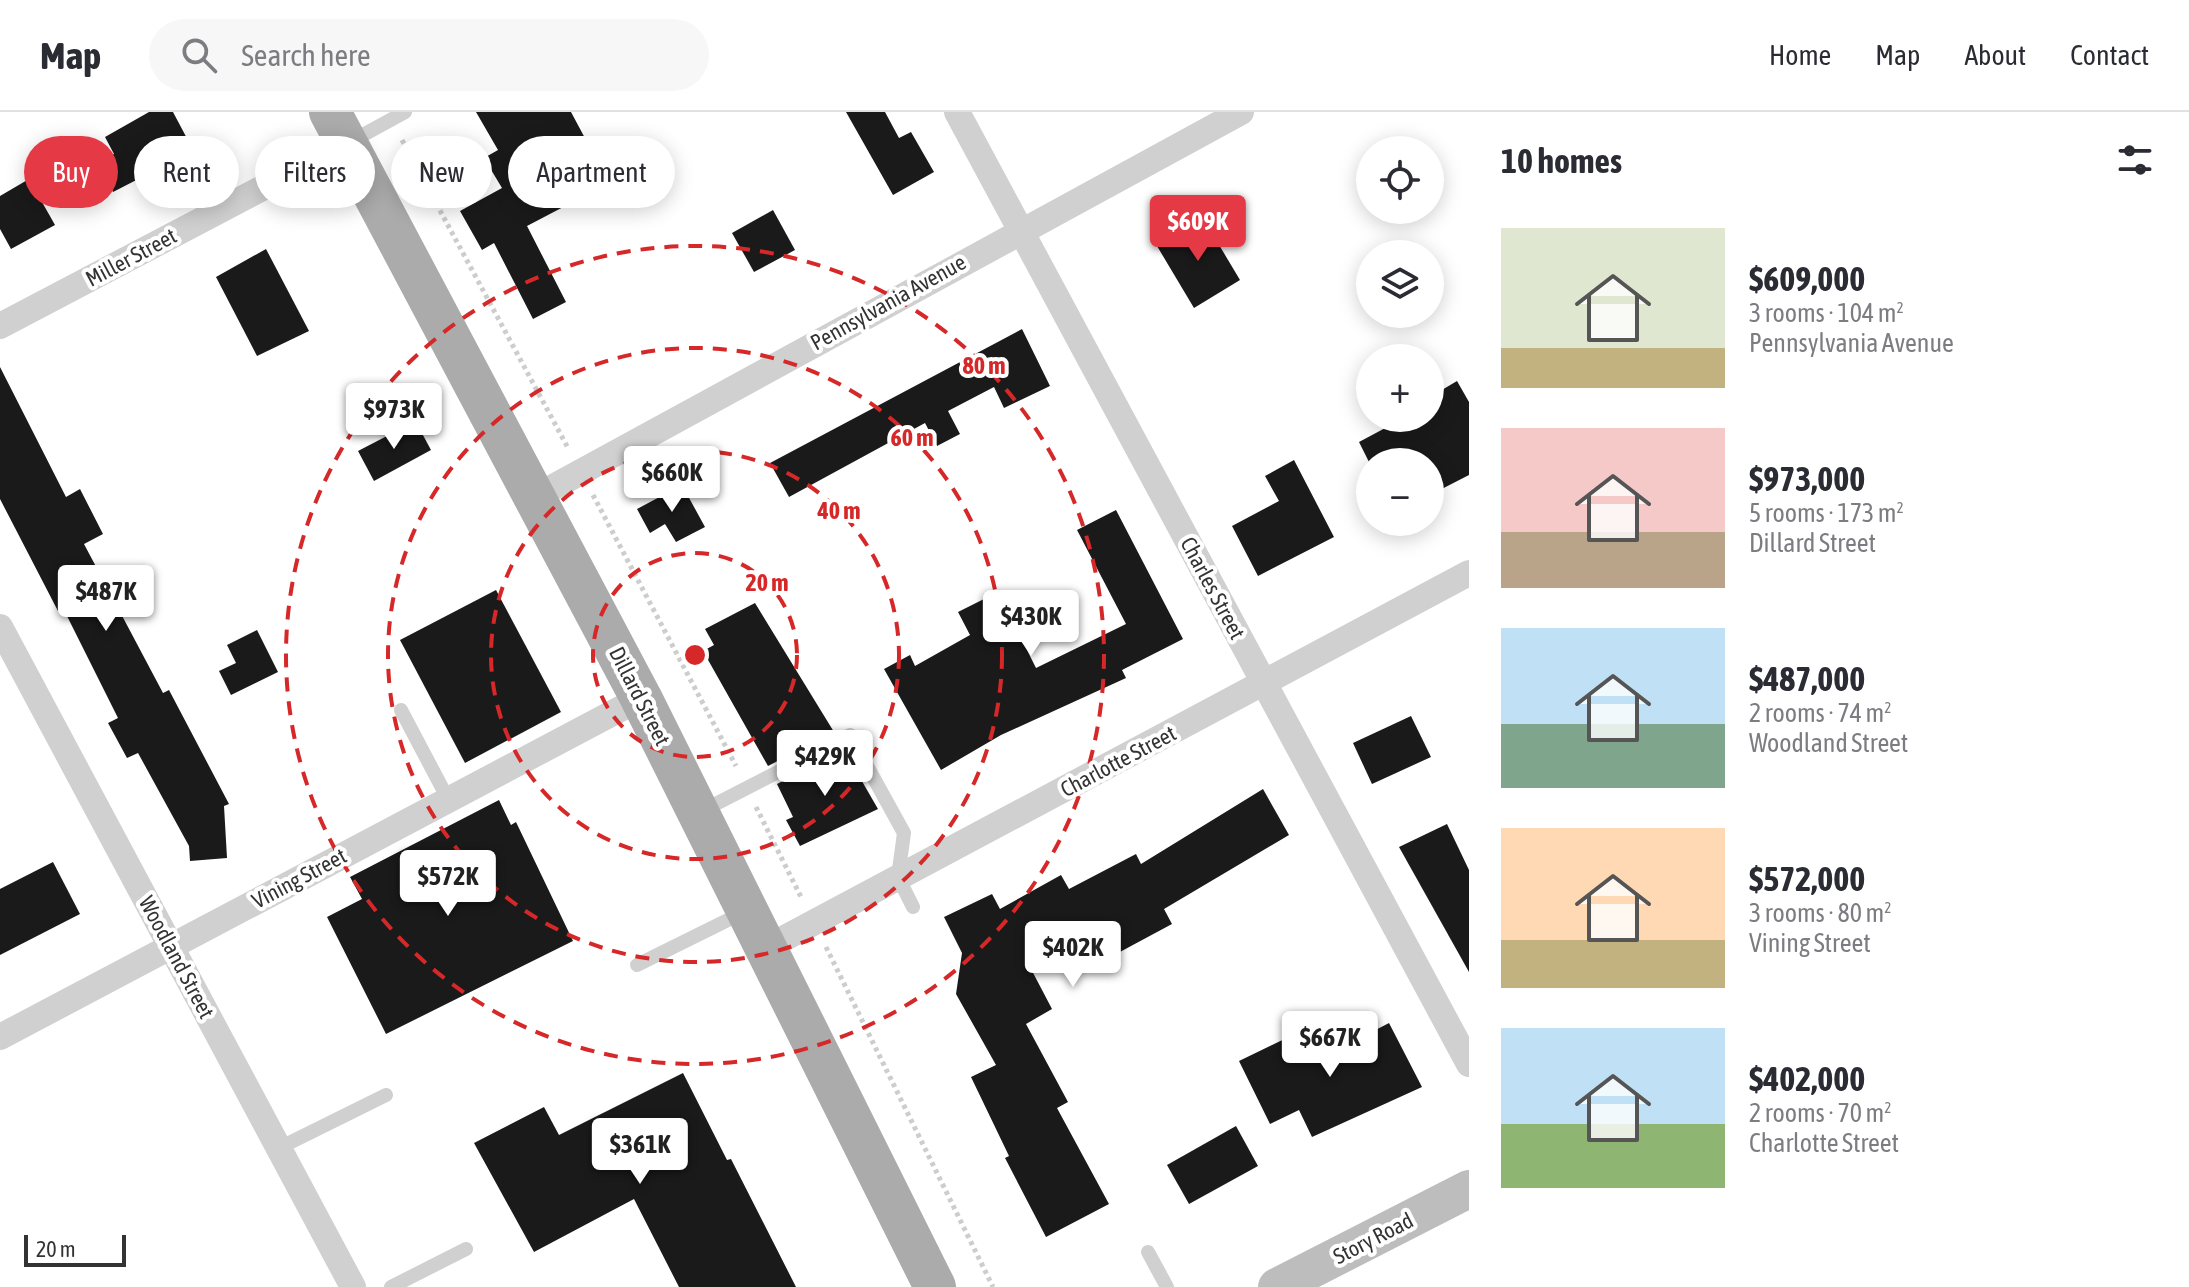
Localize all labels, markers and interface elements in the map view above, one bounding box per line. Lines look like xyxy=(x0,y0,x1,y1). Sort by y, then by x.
search box xyxy=(149,19,709,91)
icon: search xyxy=(177,33,221,77)
text: Map xyxy=(40,34,101,77)
text: Search here xyxy=(241,38,371,72)
text: Home xyxy=(1769,39,1831,71)
text: Map xyxy=(1875,39,1920,71)
text: About xyxy=(1964,39,2026,71)
text: Contact xyxy=(2070,39,2149,71)
chip: Buy xyxy=(24,136,118,208)
chip: Rent xyxy=(134,136,239,208)
chip: Filters xyxy=(255,136,375,208)
chip: New xyxy=(391,136,492,208)
chip: Apartment xyxy=(508,136,675,208)
map controls xyxy=(1356,136,1444,536)
button: locate xyxy=(1356,136,1444,224)
icon: filters xyxy=(2113,138,2157,182)
text: 10 homes xyxy=(1501,141,1622,180)
pin: $609K xyxy=(1142,195,1254,263)
text: $609K xyxy=(1168,206,1228,236)
street label: Miller Street xyxy=(81,222,181,292)
button: layers xyxy=(1356,240,1444,328)
street label: Pennsylvania Avenue xyxy=(806,249,970,355)
text: $609,000 xyxy=(1749,259,1865,298)
icon: home xyxy=(1565,260,1661,356)
text: 3 rooms · 104 m² xyxy=(1749,298,1904,328)
text: Pennsylvania Avenue xyxy=(1749,328,1954,358)
button: + xyxy=(1356,344,1444,432)
text: 80 m xyxy=(962,352,1006,379)
pin: $973K xyxy=(338,383,450,451)
text: $973K xyxy=(364,394,424,424)
text: 60 m xyxy=(890,424,934,451)
pin: $660K xyxy=(616,446,728,514)
button: − xyxy=(1356,448,1444,536)
text: $660K xyxy=(642,457,702,487)
text: $973,000 xyxy=(1749,459,1865,498)
icon: home xyxy=(1565,460,1661,556)
text: 40 m xyxy=(816,497,861,524)
text: 5 rooms · 173 m² xyxy=(1749,498,1904,528)
text: Dillard Street xyxy=(1749,528,1876,558)
street label: Charles Street xyxy=(1175,532,1251,644)
pin: $487K xyxy=(50,565,162,633)
text: 20 m xyxy=(745,569,789,596)
text: $487K xyxy=(76,576,136,606)
pin: $430K xyxy=(975,590,1087,658)
text: $430K xyxy=(1001,601,1061,631)
centre of rings xyxy=(681,641,709,669)
street label: Dillard Street xyxy=(604,642,676,750)
text: $487,000 xyxy=(1749,659,1865,698)
icon: home xyxy=(1565,660,1661,756)
text: 2 rooms · 74 m² xyxy=(1749,698,1891,728)
street label: Charlotte Street xyxy=(1056,720,1180,802)
text: Woodland Street xyxy=(1749,728,1908,758)
pin: $429K xyxy=(769,730,881,798)
text: $429K xyxy=(795,741,855,771)
street label: Vining Street xyxy=(247,842,351,914)
pin: $572K xyxy=(392,850,504,918)
text: $572,000 xyxy=(1749,859,1865,898)
icon: home xyxy=(1565,860,1661,956)
text: $572K xyxy=(418,861,478,891)
street label: Woodland Street xyxy=(134,891,220,1023)
text: 3 rooms · 80 m² xyxy=(1749,898,1891,928)
pin: $402K xyxy=(1017,921,1129,989)
text: Vining Street xyxy=(1749,928,1871,958)
text: $402K xyxy=(1043,932,1103,962)
pin: $667K xyxy=(1274,1011,1386,1079)
text: $667K xyxy=(1300,1022,1360,1052)
text: $402,000 xyxy=(1749,1059,1865,1098)
icon: home xyxy=(1565,1060,1661,1156)
text: 2 rooms · 70 m² xyxy=(1749,1098,1891,1128)
pin: $361K xyxy=(584,1118,696,1186)
text: Charlotte Street xyxy=(1749,1128,1899,1158)
text: $361K xyxy=(610,1129,670,1159)
street label: Story Road xyxy=(1329,1207,1417,1269)
scale bar xyxy=(24,1231,126,1267)
text: 20 m xyxy=(36,1236,76,1262)

